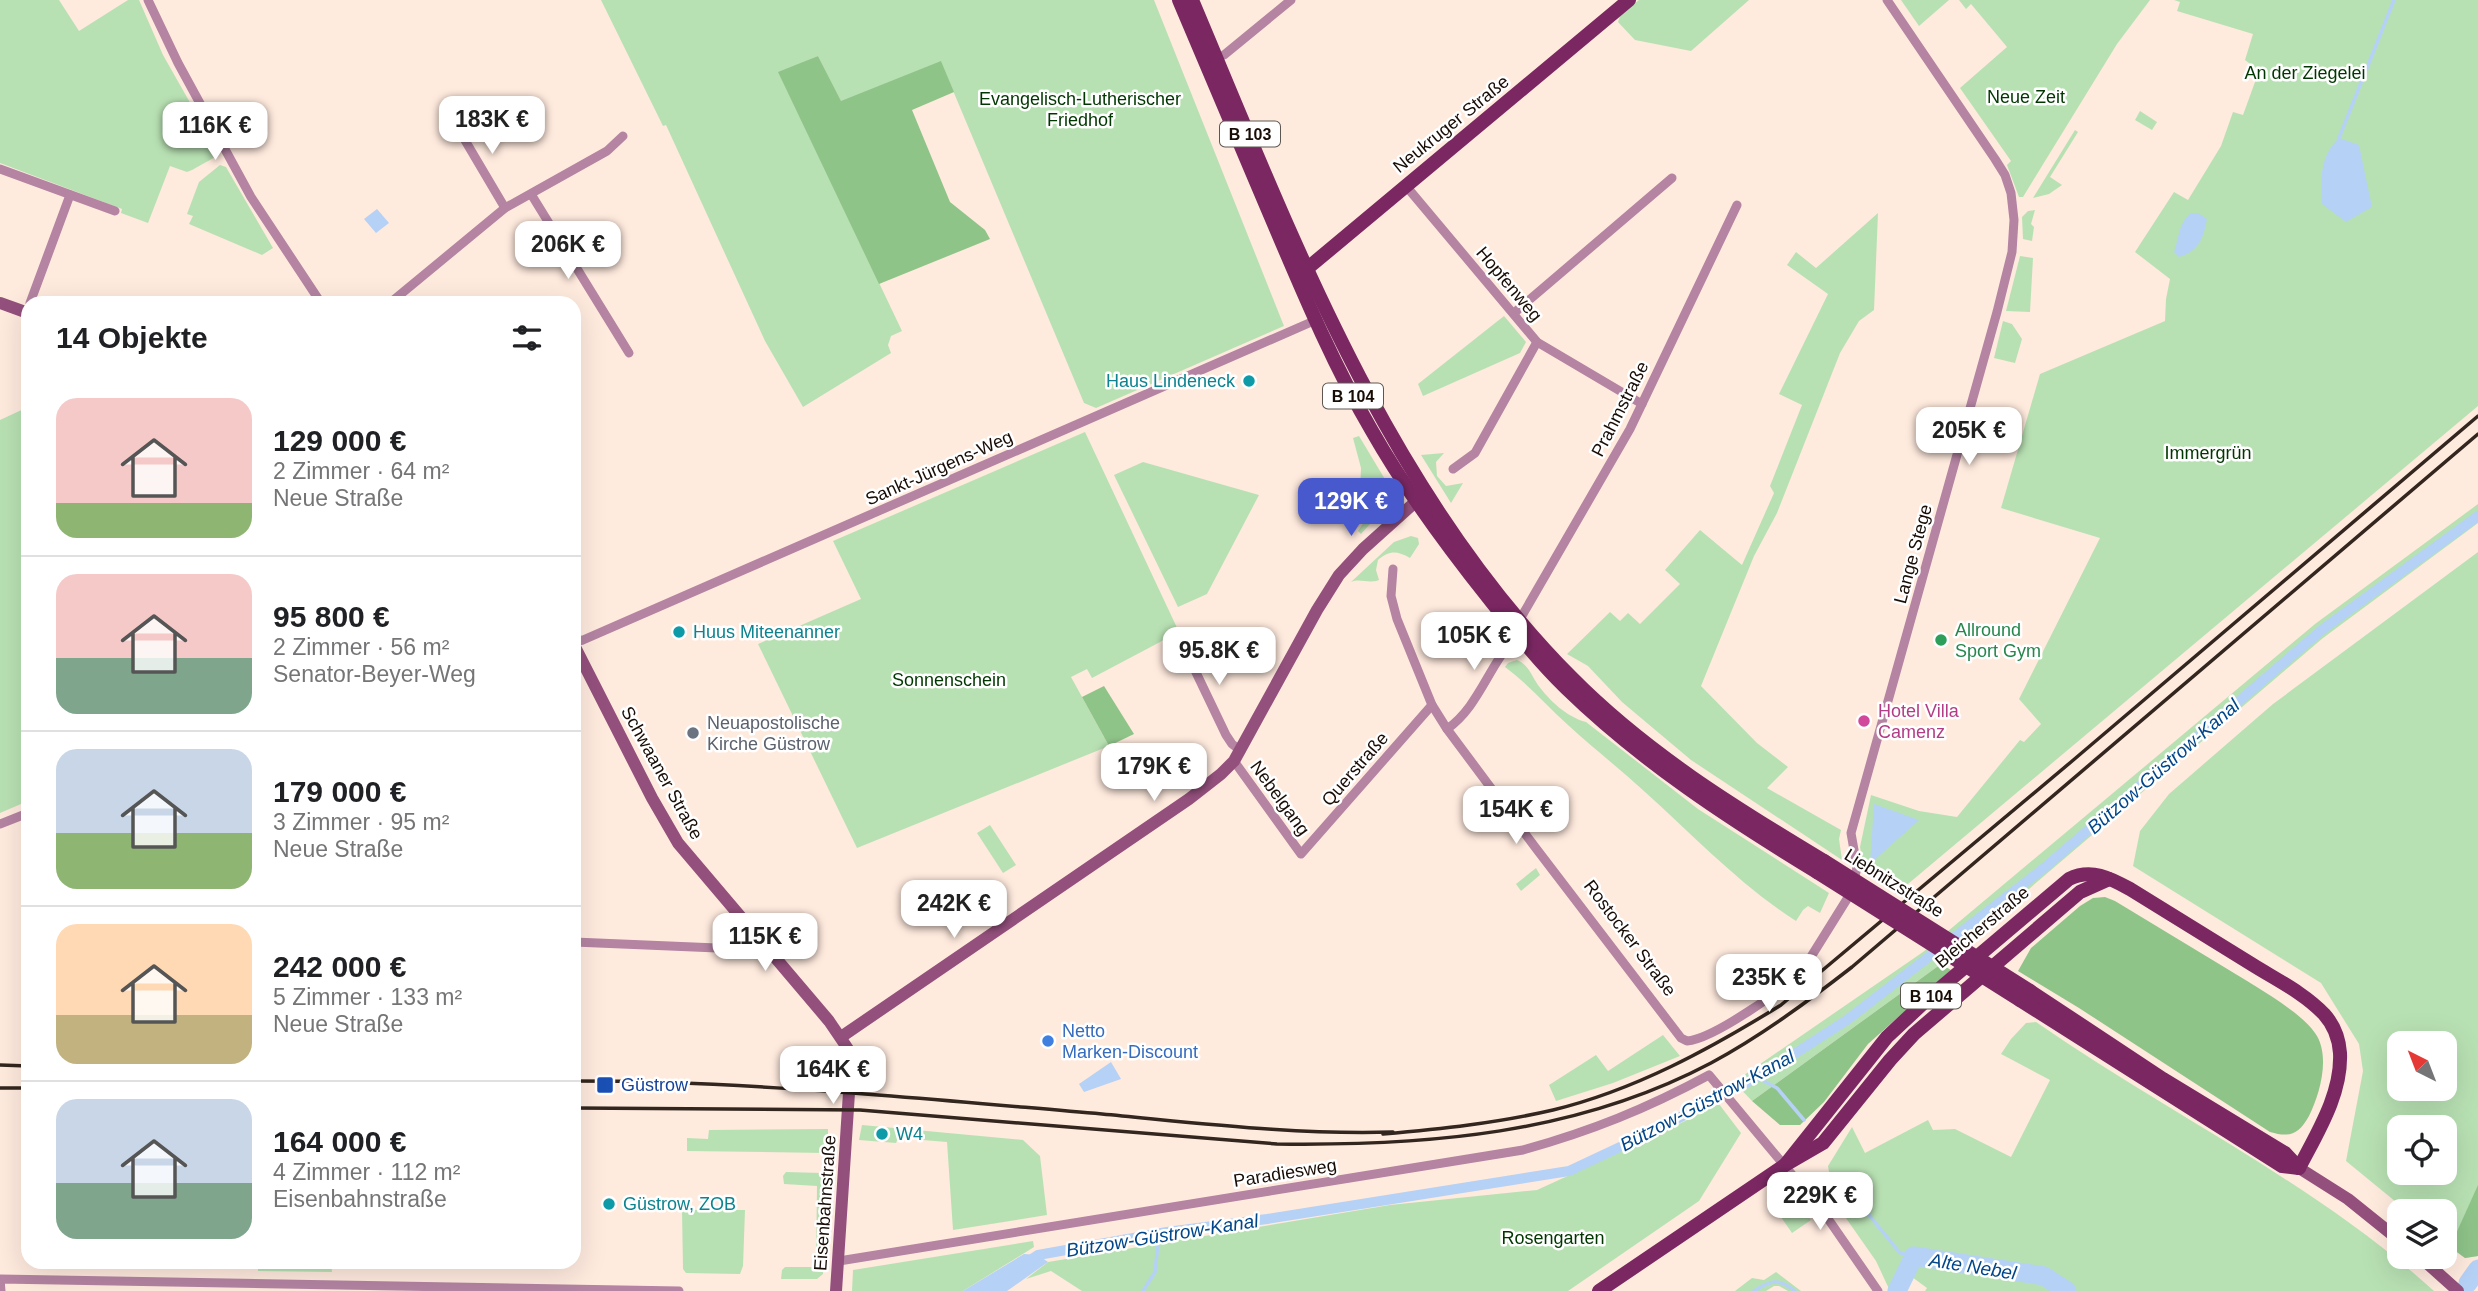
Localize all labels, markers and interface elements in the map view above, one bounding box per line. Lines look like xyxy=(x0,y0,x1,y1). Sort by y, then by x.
park label: An der Ziegelei xyxy=(2244,63,2366,83)
street label: Neukruger Straße xyxy=(1389,71,1513,177)
park label: Neue Zeit xyxy=(1987,87,2065,107)
park label: Evangelisch-Lutherischer Friedhof xyxy=(979,89,1181,130)
pin: 183K € xyxy=(435,96,549,156)
pin: 116K € xyxy=(158,102,272,162)
text: 183K € xyxy=(455,106,529,132)
text: 116K € xyxy=(179,112,251,138)
road number: B 103 xyxy=(1220,122,1280,146)
pin: 206K € xyxy=(511,222,625,281)
text: 206K € xyxy=(531,231,605,257)
street label: Hopfenweg xyxy=(1472,243,1546,325)
icon: filters xyxy=(508,319,546,357)
text: 14 Objekte xyxy=(56,321,208,354)
street label: Prahmstraße xyxy=(1587,358,1653,460)
place label: Haus Lindeneck xyxy=(1106,371,1236,391)
marker: Haus Lindeneck xyxy=(1241,373,1257,389)
road number: B 104 xyxy=(1323,384,1383,408)
pin: 205K € xyxy=(1912,407,2026,467)
text: 205K € xyxy=(1932,417,2006,443)
text: 129 000 € xyxy=(273,424,406,457)
icon: home xyxy=(112,426,196,510)
street label: Sankt-Jürgens-Weg xyxy=(862,427,1016,509)
park label: Immergrün xyxy=(2164,443,2252,463)
text: 2 Zimmer · 64 m² xyxy=(273,458,449,484)
pin: 129K € xyxy=(1294,478,1408,538)
text: Neue Straße xyxy=(273,485,403,511)
text: 129K € xyxy=(1314,488,1388,514)
street label: Lange Stege xyxy=(1890,502,1936,606)
text: 95 800 € xyxy=(273,600,390,633)
icon: home xyxy=(112,602,196,686)
pin: 105K € xyxy=(1417,612,1531,672)
place label: Allround Sport Gym xyxy=(1955,620,2041,661)
place label: Huus Miteenanner xyxy=(693,622,840,642)
text: 105K € xyxy=(1437,622,1511,648)
marker: Huus Miteenanner xyxy=(671,624,687,640)
pin: 95.8K € xyxy=(1154,628,1284,687)
marker: Allround Sport Gym xyxy=(1933,632,1949,648)
text: 2 Zimmer · 56 m² xyxy=(273,634,449,660)
text: 95.8K € xyxy=(1179,637,1259,663)
text: Senator-Beyer-Weg xyxy=(273,661,476,687)
park label: Sonnenschein xyxy=(892,670,1006,690)
water label: Bützow-Güstrow-Kanal xyxy=(2083,694,2244,838)
place label: Hotel Villa Camenz xyxy=(1878,701,1960,742)
street label: Schwaaner Straße xyxy=(617,703,707,843)
place label: Neuapostolische Kirche Güstrow xyxy=(707,713,840,754)
marker: Hotel Villa Camenz xyxy=(1856,713,1872,729)
marker: Neuapostolische Kirche Güstrow xyxy=(685,725,701,741)
street label: Querstraße xyxy=(1318,728,1392,810)
pin: 179K € xyxy=(1097,744,1211,803)
text: 179K € xyxy=(1117,753,1191,779)
street label: Nebelgang xyxy=(1246,757,1314,839)
text: 179 000 € xyxy=(273,775,406,808)
icon: home xyxy=(112,777,196,861)
pin: 154K € xyxy=(1459,786,1573,846)
text: 154K € xyxy=(1479,796,1553,822)
text: 3 Zimmer · 95 m² xyxy=(273,809,449,835)
text: Neue Straße xyxy=(273,836,403,862)
street label: Liebnitzstraße xyxy=(1841,845,1947,921)
street label: Rostocker Straße xyxy=(1580,876,1680,1000)
pin: 242K € xyxy=(897,880,1011,940)
street label: Bleicherstraße xyxy=(1931,882,2033,972)
text: 242K € xyxy=(917,890,991,916)
pin: 115K € xyxy=(708,914,822,973)
text: 115K € xyxy=(729,923,801,949)
text: 242 000 € xyxy=(273,950,406,983)
icon: home xyxy=(112,952,196,1036)
pin: 235K € xyxy=(1712,954,1826,1014)
text: 235K € xyxy=(1732,964,1806,990)
text: 5 Zimmer · 133 m² xyxy=(273,984,462,1010)
road number: B 104 xyxy=(1901,984,1961,1008)
text: Neue Straße xyxy=(273,1011,403,1037)
place label: Netto Marken-Discount xyxy=(1062,1021,1198,1062)
north arrow xyxy=(2387,1031,2457,1101)
map controls xyxy=(2387,1031,2457,1269)
marker: Netto Marken-Discount xyxy=(1040,1033,1056,1049)
water label: Bützow-Güstrow-Kanal xyxy=(1617,1045,1799,1155)
pin: 164K € xyxy=(776,1046,890,1106)
text: 164K € xyxy=(796,1056,870,1082)
marker: Güstrow xyxy=(595,1075,615,1095)
place label: Güstrow xyxy=(621,1075,689,1095)
button: locate xyxy=(2387,1115,2457,1185)
place label: W4 xyxy=(896,1124,923,1144)
text: 164 000 € xyxy=(273,1125,406,1158)
marker: W4 xyxy=(874,1126,890,1142)
icon: home xyxy=(112,1127,196,1211)
street label: Eisenbahnstraße xyxy=(810,1134,840,1272)
street label: Paradiesweg xyxy=(1232,1155,1338,1191)
text: 4 Zimmer · 112 m² xyxy=(273,1159,460,1185)
pin: 229K € xyxy=(1763,1172,1877,1232)
text: 229K € xyxy=(1783,1182,1857,1208)
text: Eisenbahnstraße xyxy=(273,1186,447,1212)
place label: Güstrow, ZOB xyxy=(623,1194,736,1214)
marker: Güstrow, ZOB xyxy=(601,1196,617,1212)
button: layers xyxy=(2387,1199,2457,1269)
water label: Bützow-Güstrow-Kanal xyxy=(1064,1210,1260,1261)
park label: Rosengarten xyxy=(1501,1228,1605,1248)
water label: Alte Nebel xyxy=(1927,1249,2019,1284)

